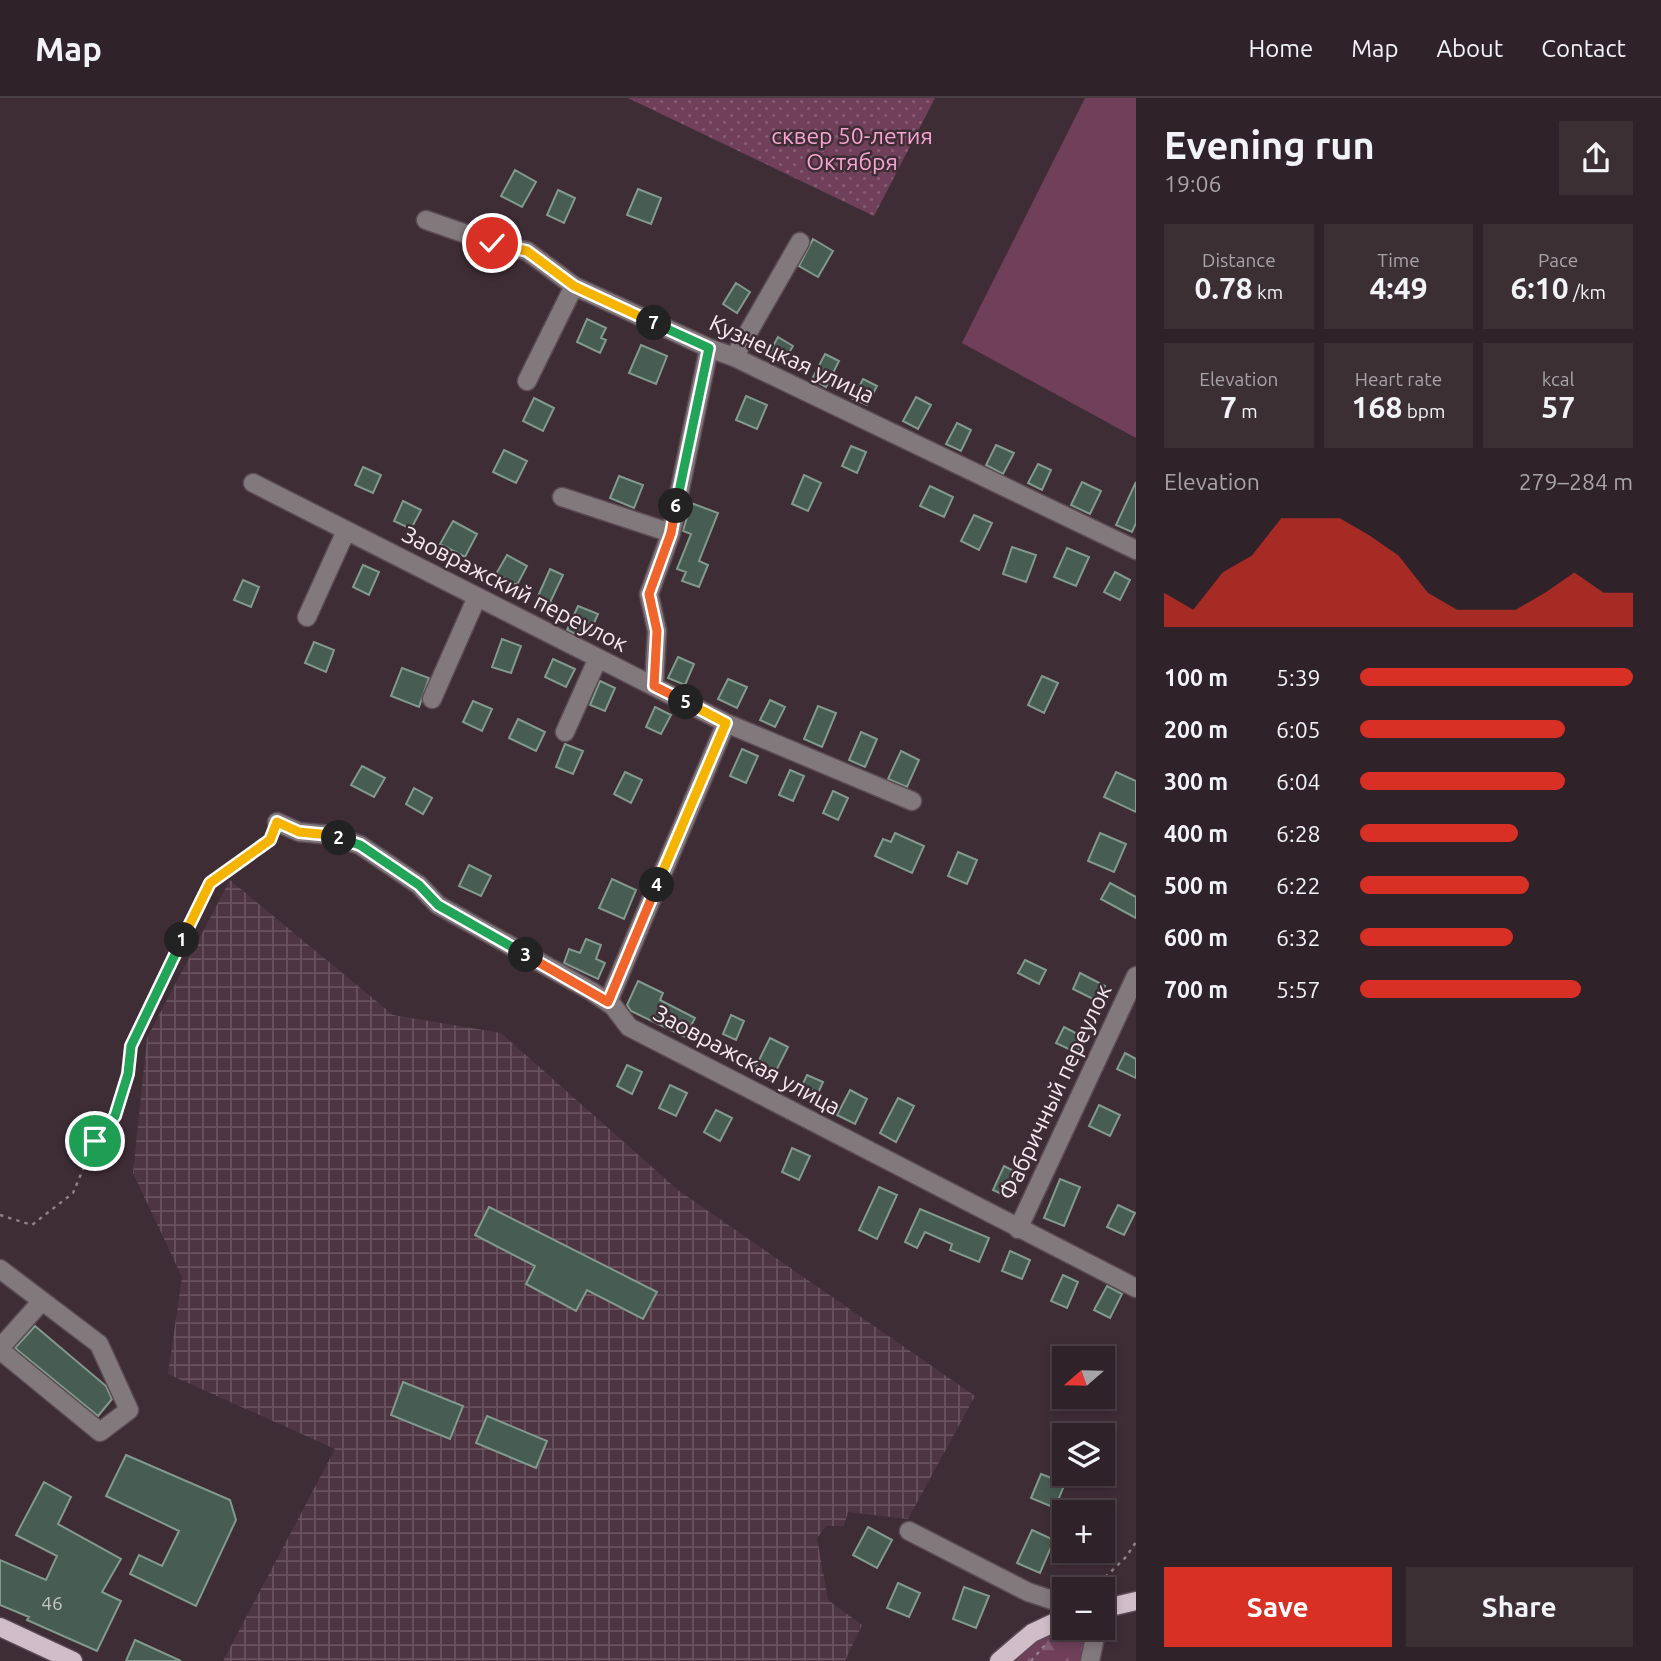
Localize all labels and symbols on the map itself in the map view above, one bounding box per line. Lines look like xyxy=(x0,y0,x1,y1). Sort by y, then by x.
park label: сквер 50-летия Октября xyxy=(771,123,933,174)
pin xyxy=(462,213,522,273)
pin: 7 xyxy=(636,306,672,341)
street label: Кузнецкая улица xyxy=(706,309,879,408)
pin: 6 xyxy=(658,488,694,524)
street label: Заовражский переулок xyxy=(398,521,632,656)
pin: 5 xyxy=(668,684,704,720)
pin: 2 xyxy=(322,820,356,856)
pin: 4 xyxy=(640,868,674,902)
pin: 1 xyxy=(164,922,200,958)
pin: 3 xyxy=(508,938,544,972)
street label: Фабричный переулок xyxy=(994,980,1116,1204)
street label: Заовражская улица xyxy=(650,1000,845,1119)
pin xyxy=(65,1111,125,1171)
north arrow xyxy=(1052,1346,1115,1409)
house number: 46 xyxy=(41,1592,63,1614)

